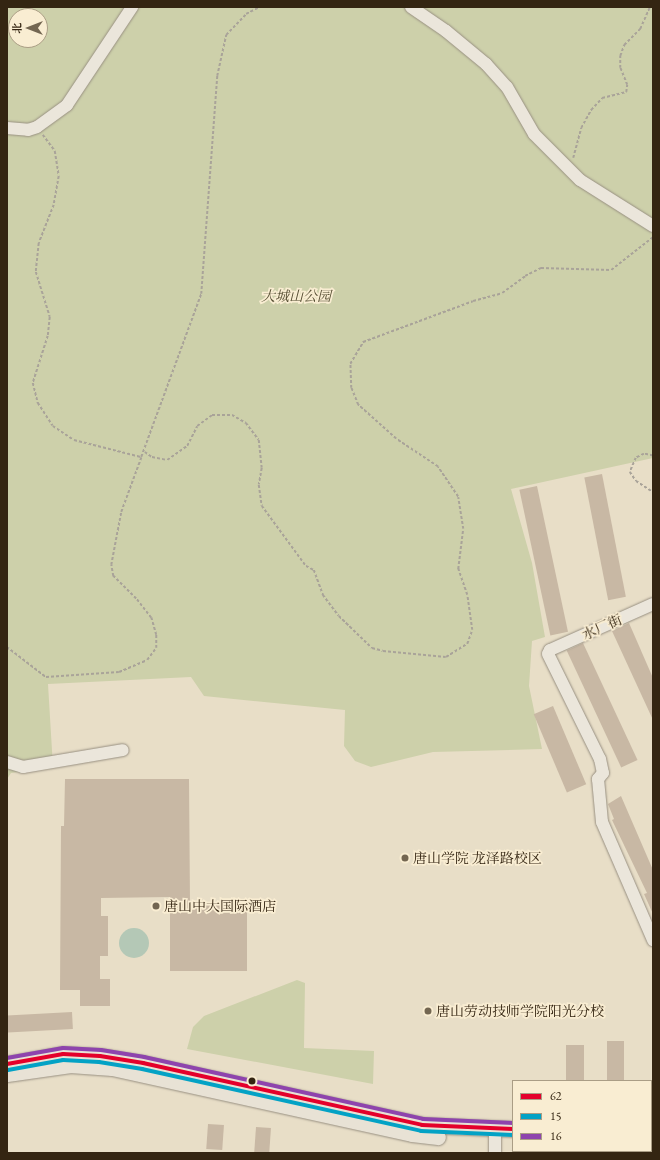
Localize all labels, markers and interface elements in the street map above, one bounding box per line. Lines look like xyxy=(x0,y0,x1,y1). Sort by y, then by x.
north arrow xyxy=(8,8,48,48)
text: 北 xyxy=(10,23,24,34)
park label: 大城山公园 xyxy=(261,288,331,304)
street label: 水厂街 xyxy=(579,611,625,643)
place label: 唐山学院 龙泽路校区 xyxy=(413,850,542,866)
marker: 唐山学院 龙泽路校区 xyxy=(400,853,410,863)
place label: 唐山中大国际酒店 xyxy=(164,898,276,914)
marker: 唐山中大国际酒店 xyxy=(151,901,161,911)
place label: 唐山劳动技师学院阳光分校 xyxy=(436,1003,604,1019)
marker: 唐山劳动技师学院阳光分校 xyxy=(423,1006,433,1016)
unlabelled marker xyxy=(247,1076,257,1086)
legend xyxy=(512,1080,652,1152)
text: 62 xyxy=(550,1088,562,1104)
text: 15 xyxy=(550,1108,562,1124)
text: 16 xyxy=(550,1128,562,1144)

